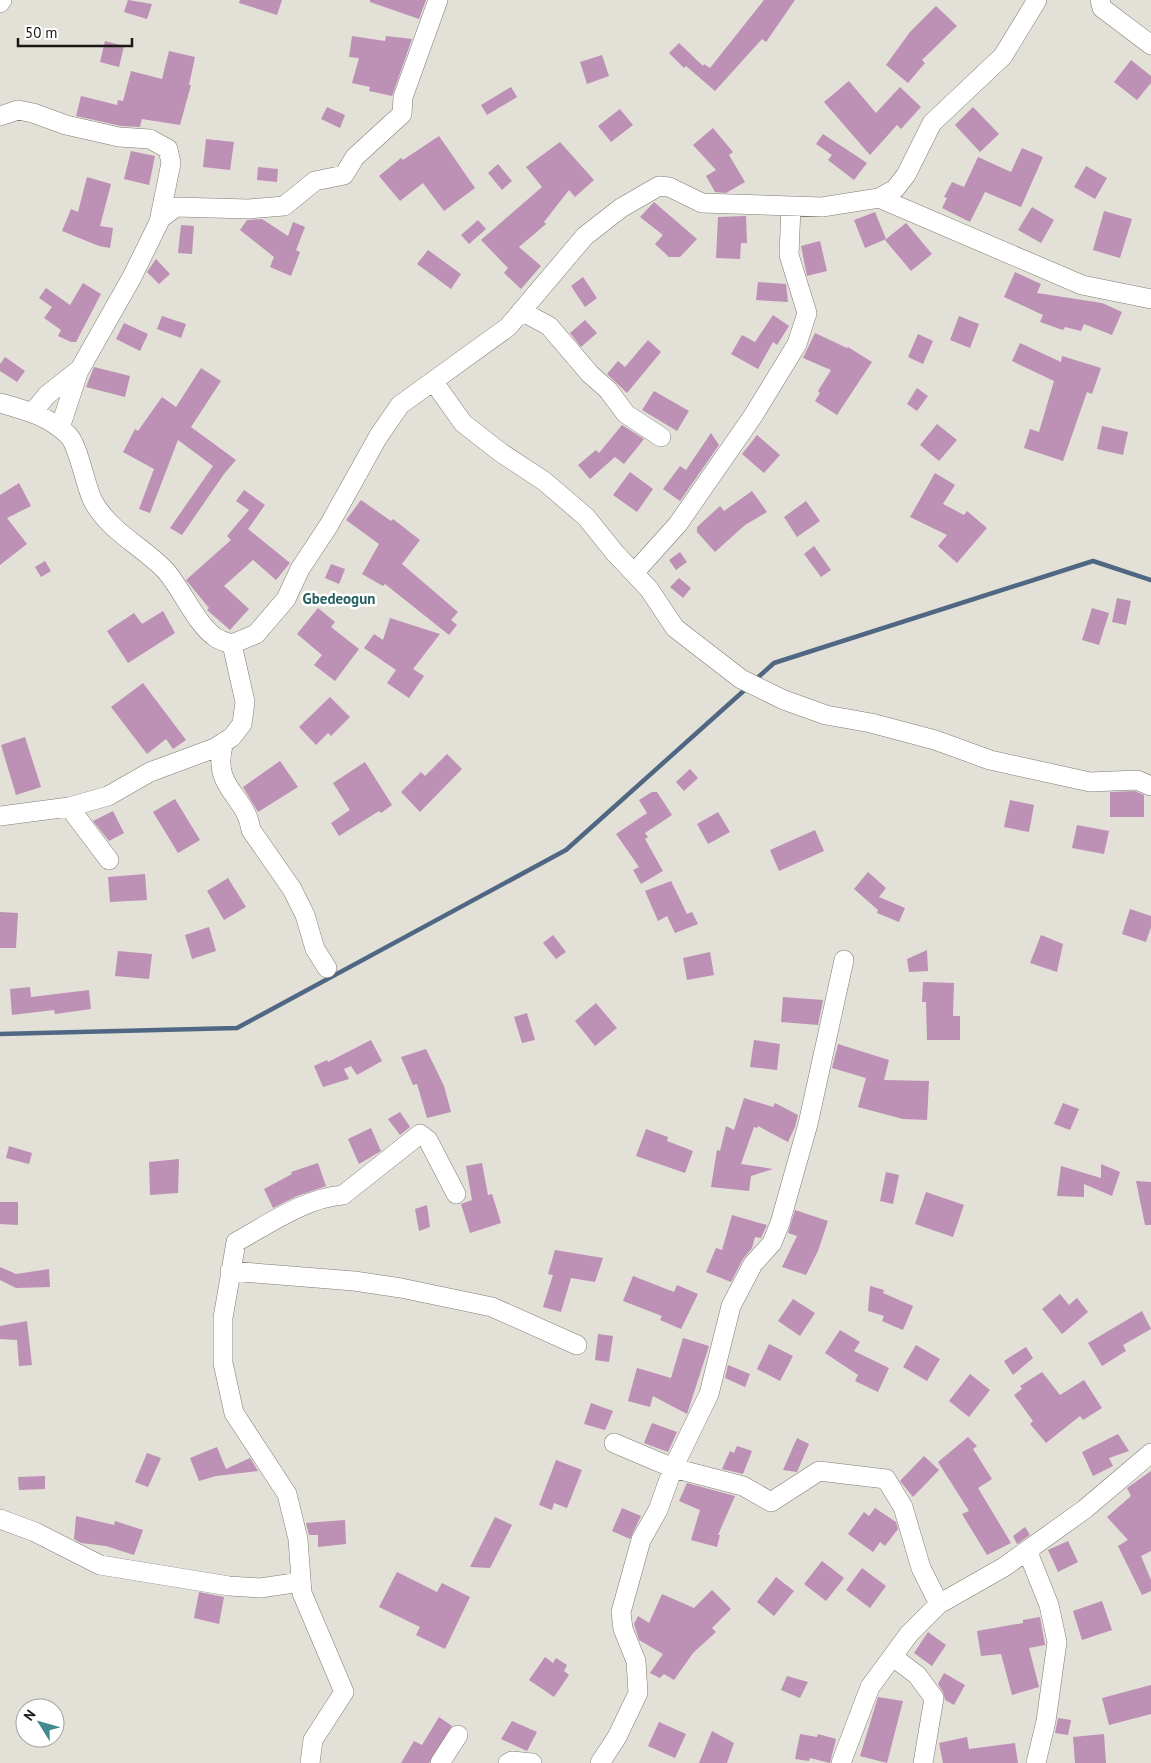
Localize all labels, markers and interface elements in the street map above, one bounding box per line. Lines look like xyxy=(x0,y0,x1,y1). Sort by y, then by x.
scale bar xyxy=(18,15,131,47)
text: 50 m xyxy=(25,23,58,42)
district label: Gbedeogun xyxy=(303,589,375,608)
north arrow xyxy=(15,1698,65,1748)
text: N xyxy=(20,1706,40,1724)

